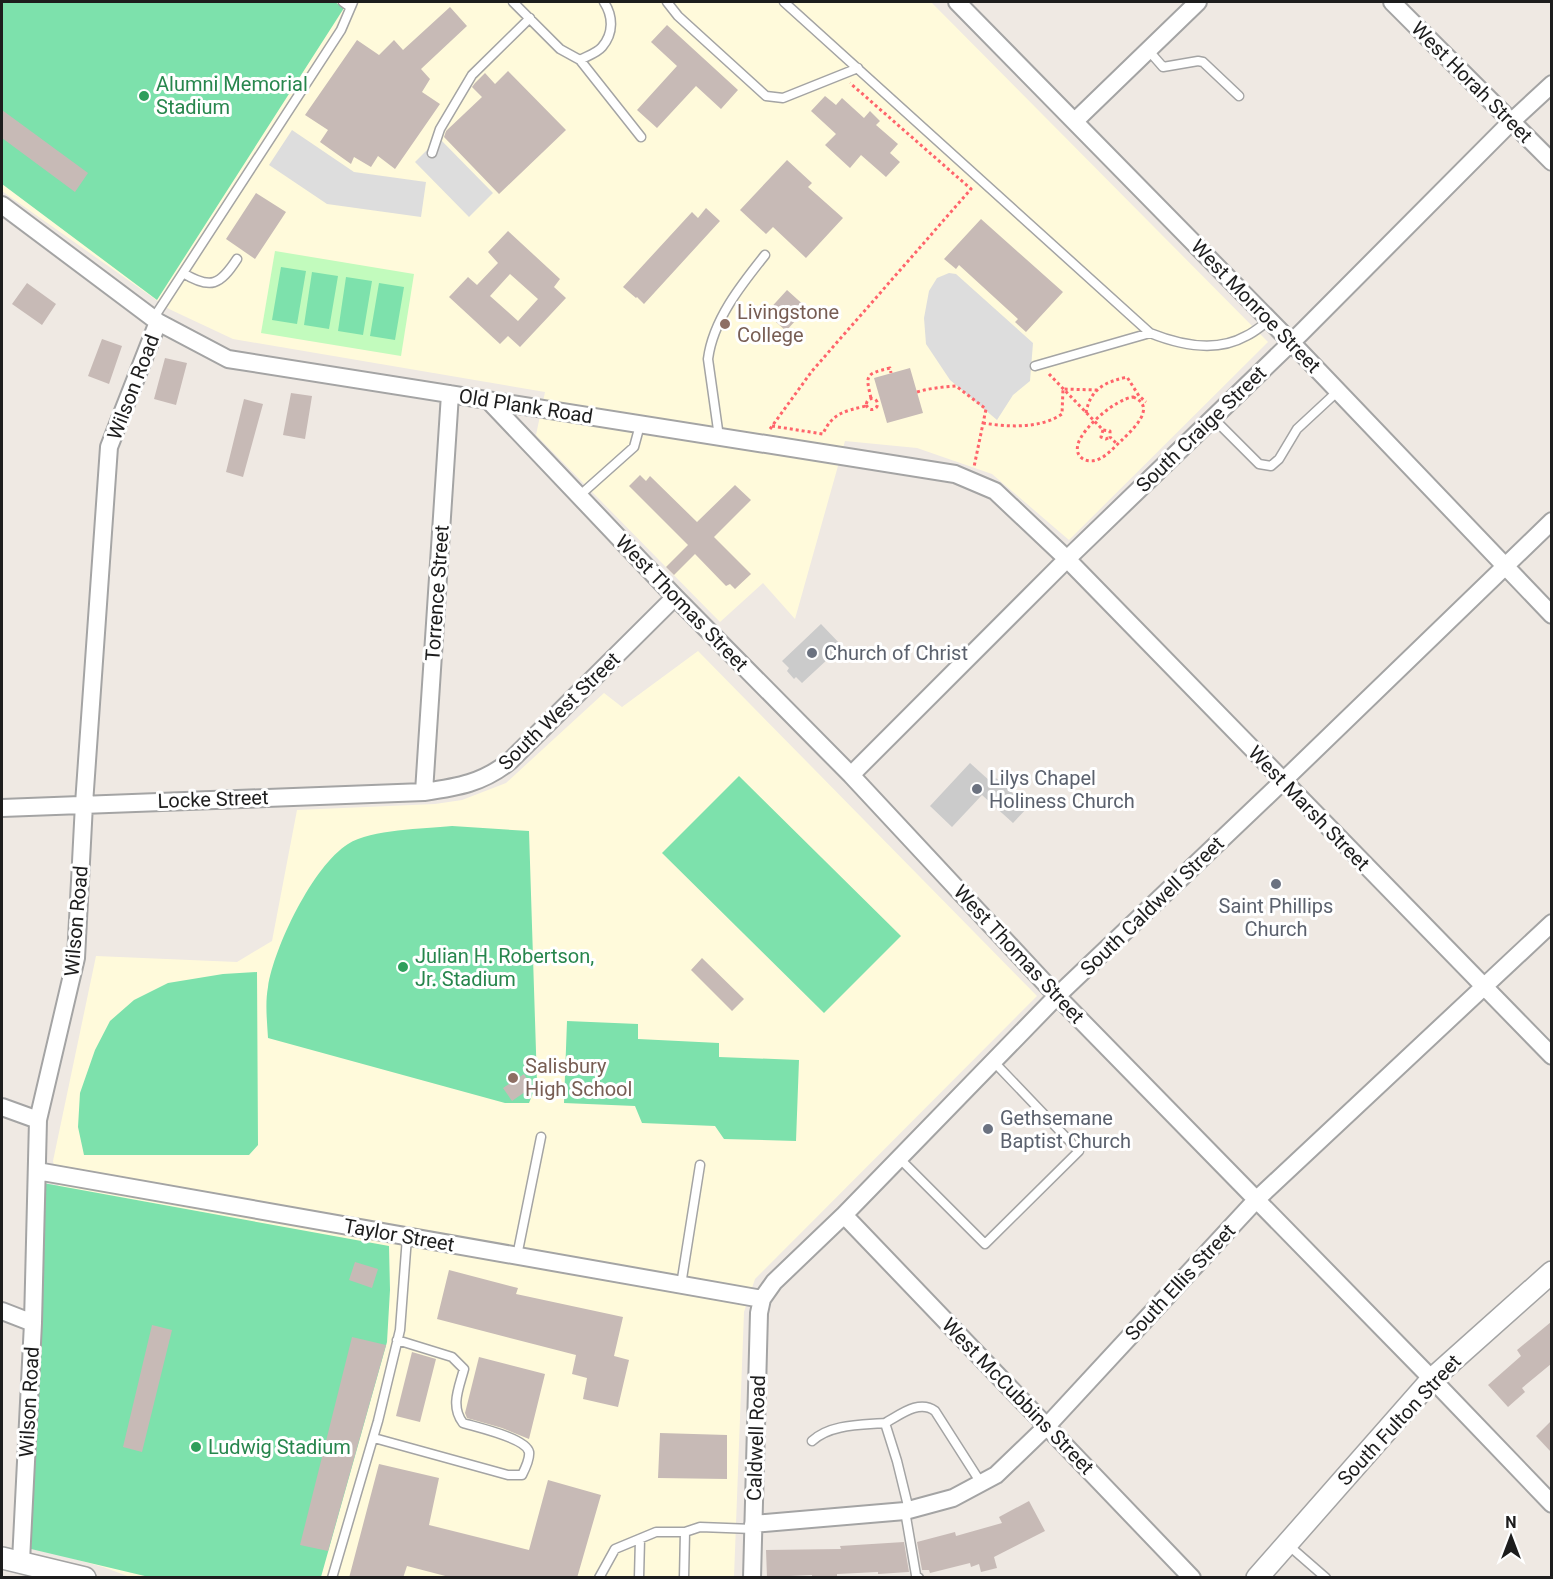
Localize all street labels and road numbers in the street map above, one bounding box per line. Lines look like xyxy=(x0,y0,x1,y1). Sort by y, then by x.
street label: West Horah Street xyxy=(1406,16,1538,148)
street label: West Monroe Street xyxy=(1186,234,1326,378)
street label: Wilson Road xyxy=(102,331,164,443)
street label: South Craige Street xyxy=(1131,361,1271,497)
street label: Old Plank Road xyxy=(457,384,595,428)
street label: Torrence Street xyxy=(420,524,454,662)
street label: West Thomas Street xyxy=(611,530,753,676)
street label: South West Street xyxy=(493,647,625,775)
street label: West Marsh Street xyxy=(1243,741,1375,875)
street label: Locke Street xyxy=(157,785,269,813)
street label: South Caldwell Street xyxy=(1075,831,1229,981)
street label: Wilson Road xyxy=(59,865,93,977)
street label: West Thomas Street xyxy=(949,880,1089,1028)
street label: Taylor Street xyxy=(342,1213,456,1257)
street label: South Ellis Street xyxy=(1120,1219,1240,1345)
street label: West McCubbins Street xyxy=(937,1313,1099,1479)
street label: Wilson Road xyxy=(14,1346,44,1458)
street label: South Fulton Street xyxy=(1332,1350,1466,1490)
street label: Caldwell Road xyxy=(742,1374,770,1502)

